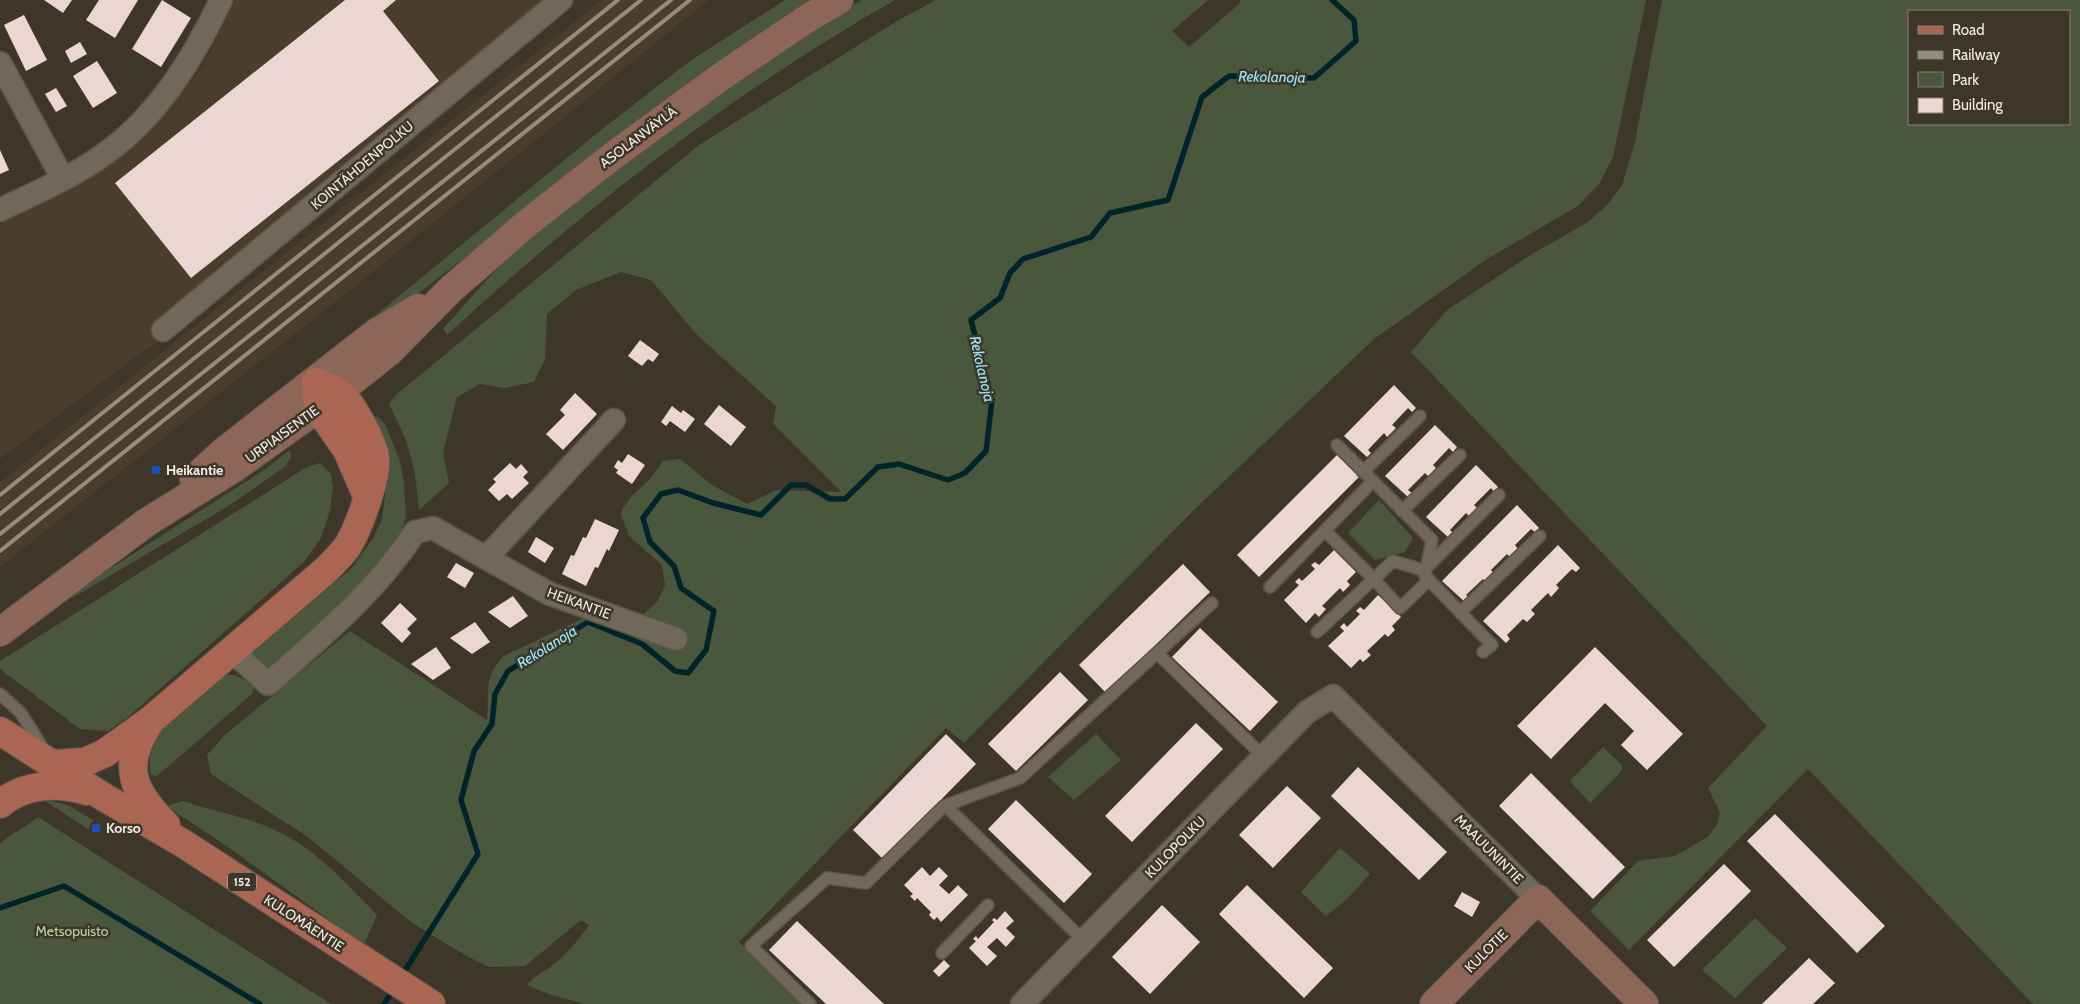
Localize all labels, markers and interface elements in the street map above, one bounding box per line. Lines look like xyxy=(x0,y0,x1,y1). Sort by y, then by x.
legend xyxy=(1908,10,2070,125)
text: Road xyxy=(1952,21,1985,39)
text: Railway xyxy=(1952,46,2001,64)
water label: Rekolanoja xyxy=(1238,67,1306,87)
text: Park xyxy=(1952,71,1979,89)
text: Building xyxy=(1952,96,2003,114)
street label: ASOLANVÄYLÄ xyxy=(596,102,681,172)
street label: KOINTÄHDENPOLKU xyxy=(307,117,417,213)
water label: Rekolanoja xyxy=(966,334,998,404)
street label: URPIAISENTIE xyxy=(242,401,323,467)
place label: Heikantie xyxy=(166,461,223,479)
marker: Heikantie xyxy=(150,464,162,476)
street label: HEIKANTIE xyxy=(545,583,614,623)
water label: Rekolanoja xyxy=(514,622,580,672)
street label: MAAUUNINTIE xyxy=(1451,811,1528,888)
street label: KULOPOLKU xyxy=(1141,812,1209,882)
place label: Korso xyxy=(106,819,141,837)
marker: Korso xyxy=(90,822,102,834)
road number: 152 xyxy=(228,872,256,892)
street label: KULOMÄENTIE xyxy=(261,890,348,956)
park label: Metsopuisto xyxy=(36,922,109,940)
street label: KULOTIE xyxy=(1461,925,1512,976)

